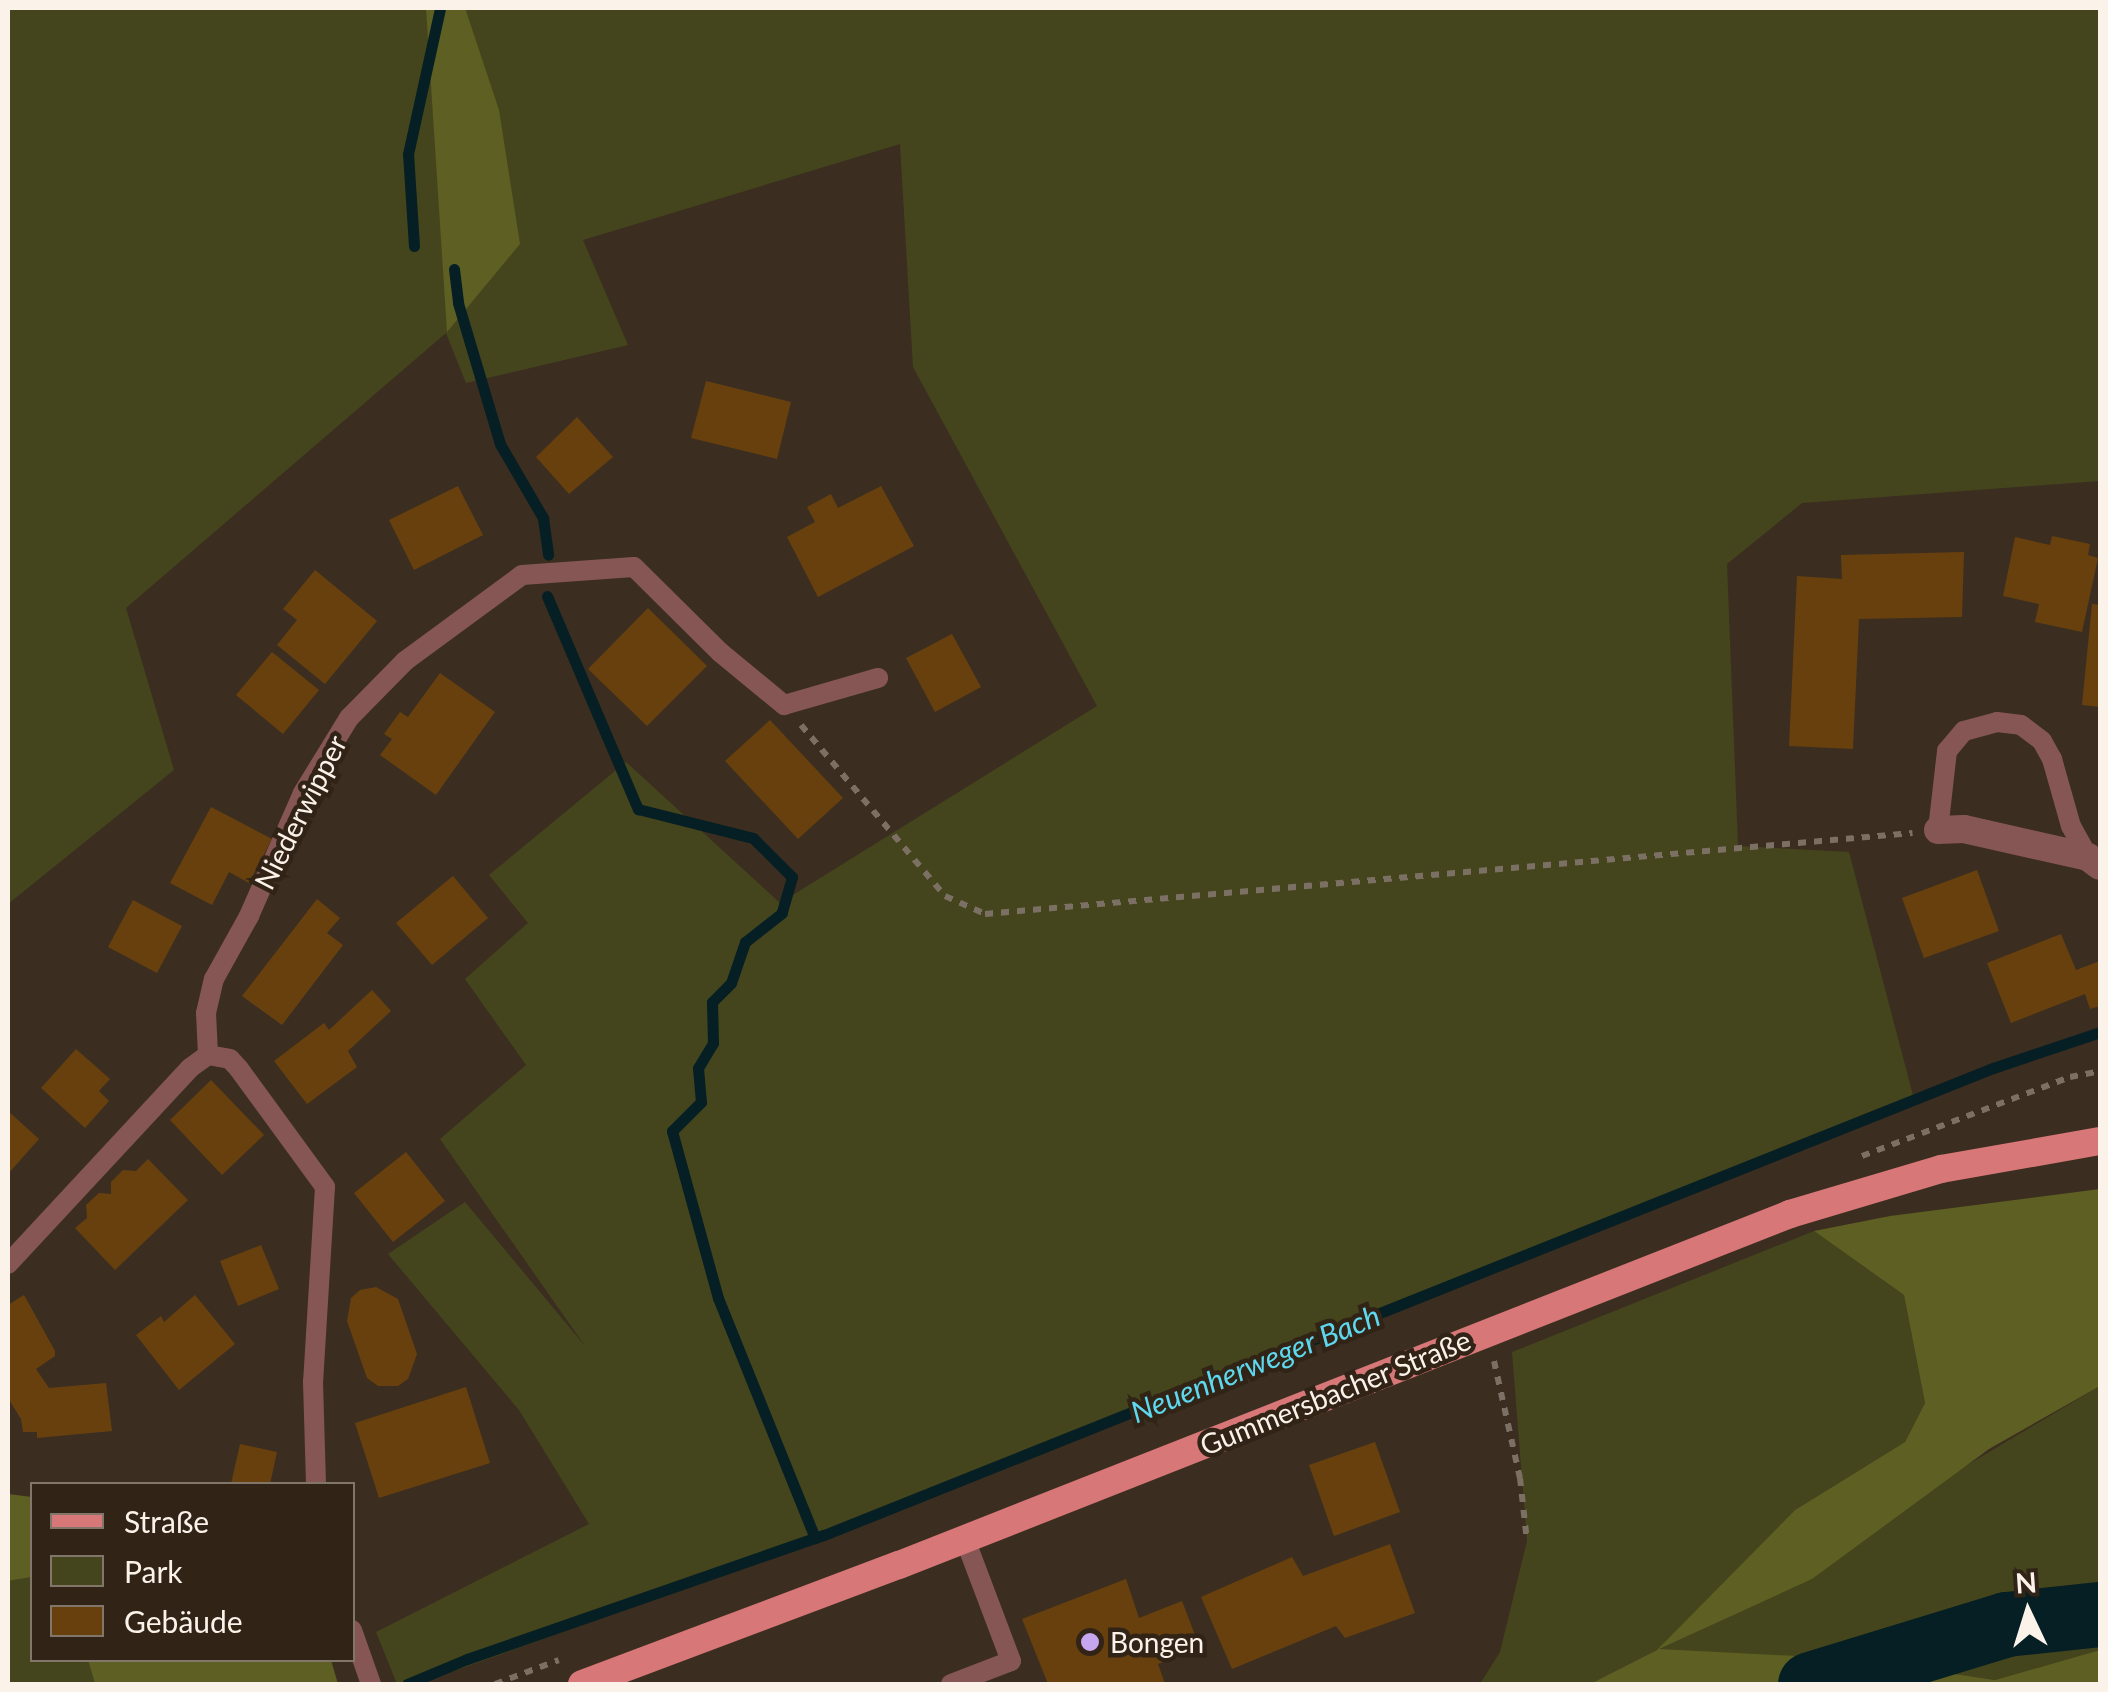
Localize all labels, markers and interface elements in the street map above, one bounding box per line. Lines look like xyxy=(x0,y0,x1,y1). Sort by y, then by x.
street label: Niederwipper xyxy=(247,729,353,895)
water label: Neuenherweger Bach xyxy=(1125,1296,1385,1430)
street label: Gummersbacher Straße xyxy=(1195,1322,1475,1462)
legend xyxy=(30,1482,355,1662)
text: Straße xyxy=(124,1503,209,1539)
text: Park xyxy=(124,1553,183,1589)
north arrow xyxy=(1978,1562,2078,1662)
text: N xyxy=(2014,1564,2038,1600)
text: Gebäude xyxy=(124,1603,243,1639)
place label: Bongen xyxy=(1110,1625,1204,1659)
marker: Bongen xyxy=(1079,1631,1101,1653)

